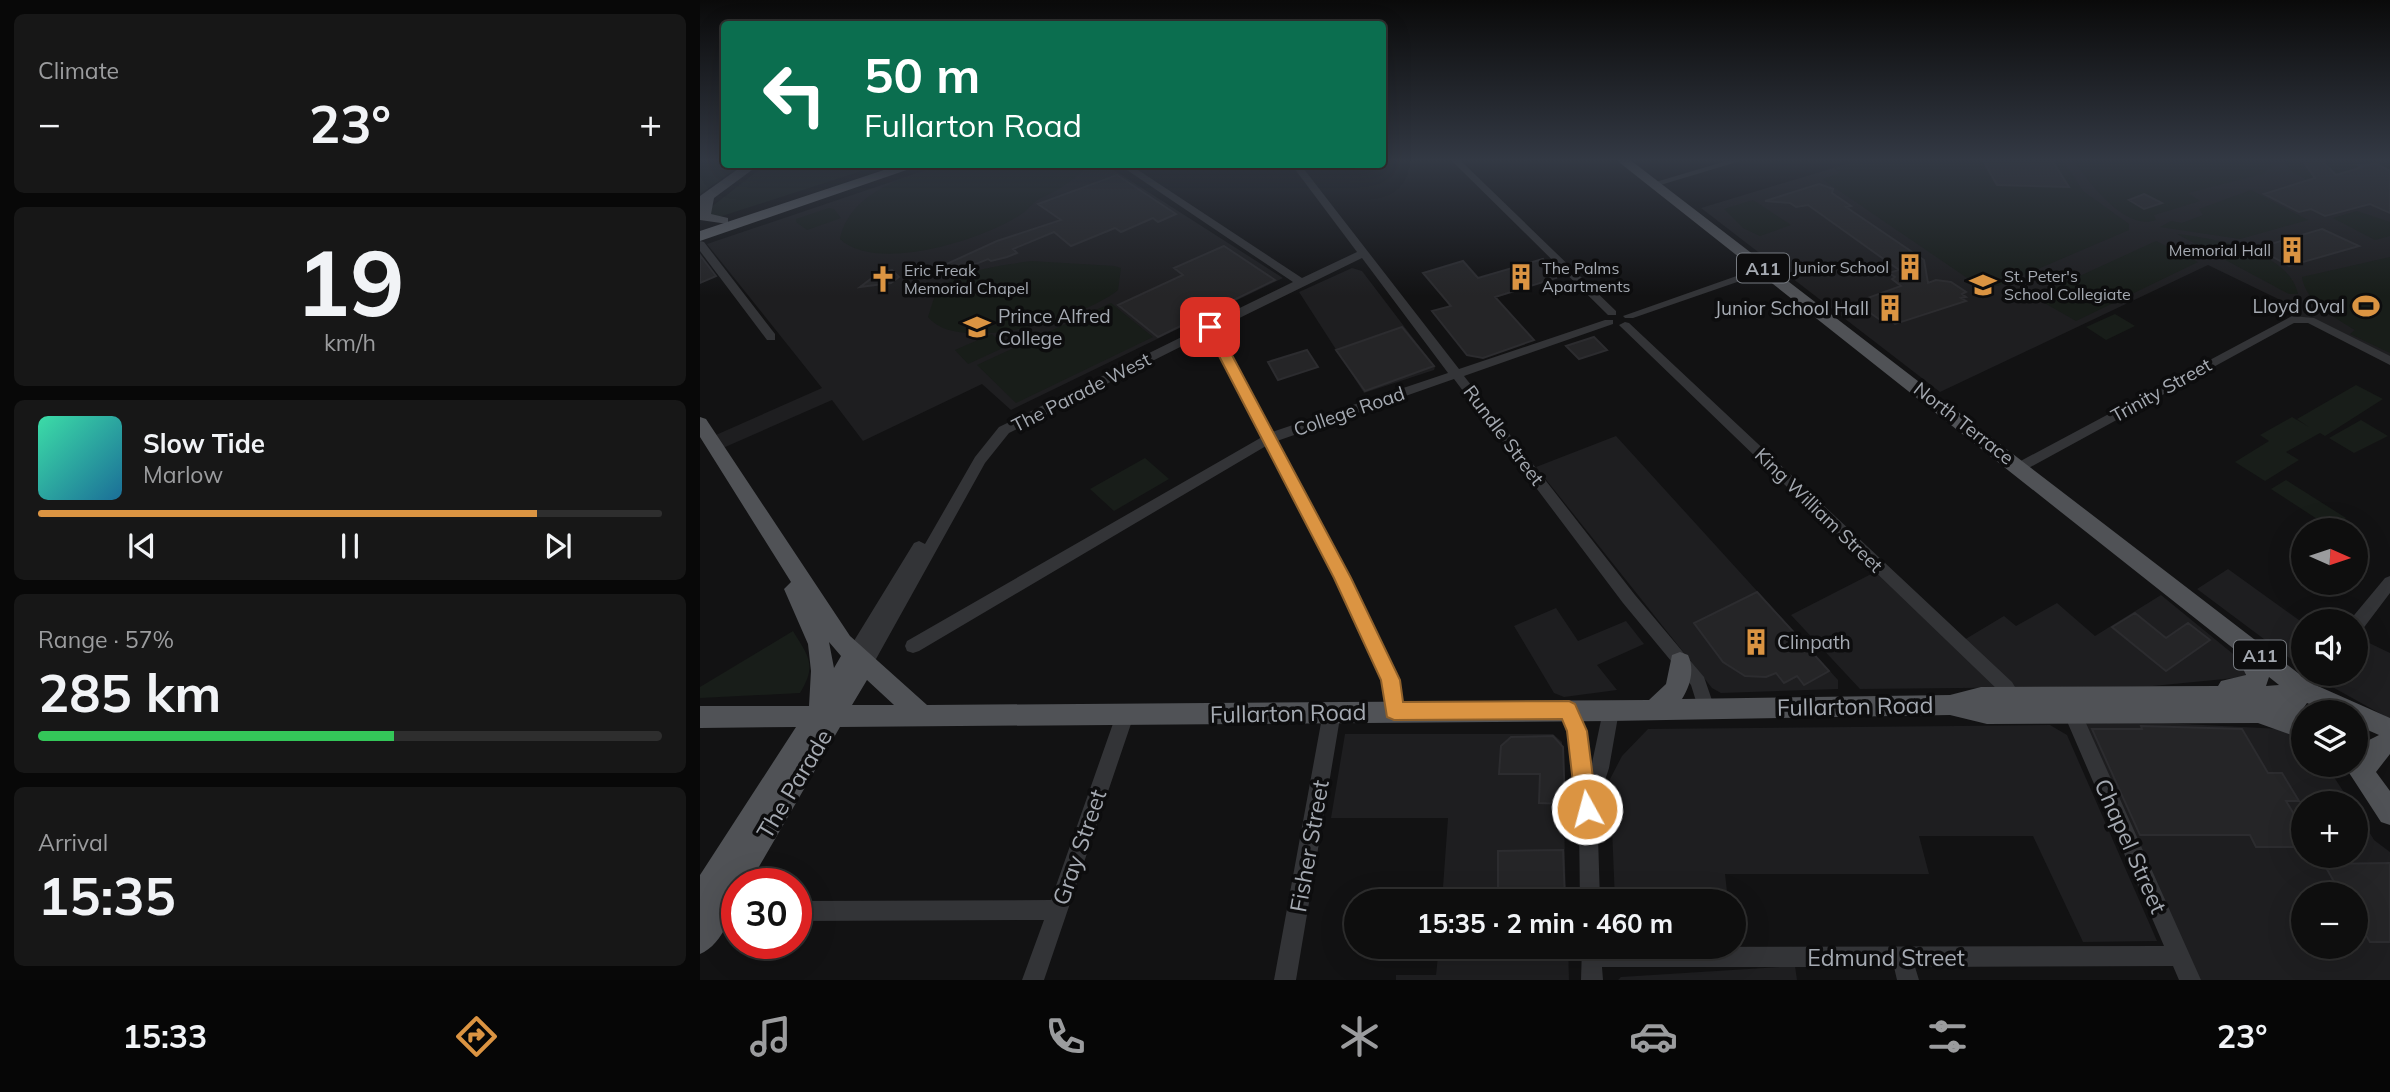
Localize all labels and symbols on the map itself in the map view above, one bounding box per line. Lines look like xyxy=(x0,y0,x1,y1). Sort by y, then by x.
building icon: Memorial Hall xyxy=(2277,235,2307,265)
place label: Memorial Hall xyxy=(2169,240,2271,260)
building icon: Junior School xyxy=(1895,252,1925,282)
road number: A11 xyxy=(1737,254,1789,282)
place label: Junior School xyxy=(1793,257,1889,277)
place label: The Palms Apartments xyxy=(1542,258,1631,296)
place label: Eric Freak Memorial Chapel xyxy=(904,260,1029,298)
building icon: The Palms Apartments xyxy=(1506,262,1536,292)
church icon: Eric Freak Memorial Chapel xyxy=(868,264,898,294)
place label: St. Peter's School Collegiate xyxy=(2004,266,2131,304)
school or university icon: St. Peter's School Collegiate xyxy=(1968,270,1998,300)
sports icon: Lloyd Oval xyxy=(2351,291,2381,321)
building icon: Junior School Hall xyxy=(1875,293,1905,323)
place label: Lloyd Oval xyxy=(2253,294,2345,318)
place label: Junior School Hall xyxy=(1715,296,1869,320)
pin xyxy=(1180,297,1240,357)
place label: Prince Alfred College xyxy=(998,304,1111,350)
school or university icon: Prince Alfred College xyxy=(962,312,992,342)
street label: The Parade West xyxy=(1008,347,1155,437)
street label: Trinity Street xyxy=(2106,352,2216,428)
street label: North Terrace xyxy=(1909,377,2019,469)
street label: Rundle Street xyxy=(1459,380,1550,490)
street label: College Road xyxy=(1290,381,1408,441)
street label: King William Street xyxy=(1750,443,1888,578)
north arrow xyxy=(2291,518,2368,595)
building icon: Clinpath xyxy=(1741,627,1771,657)
place label: Clinpath xyxy=(1777,630,1851,654)
road number: A11 xyxy=(2234,640,2286,670)
street label: Fullarton Road xyxy=(1776,690,1934,722)
street label: Fullarton Road xyxy=(1209,697,1367,729)
street label: The Parade xyxy=(750,724,838,844)
position arrow xyxy=(1550,772,1624,846)
street label: Chapel Street xyxy=(2088,774,2174,918)
street label: Fisher Street xyxy=(1283,778,1335,914)
street label: Gray Street xyxy=(1046,785,1112,909)
speed limit sign: 30 xyxy=(721,868,812,959)
street label: Edmund Street xyxy=(1807,943,1965,972)

